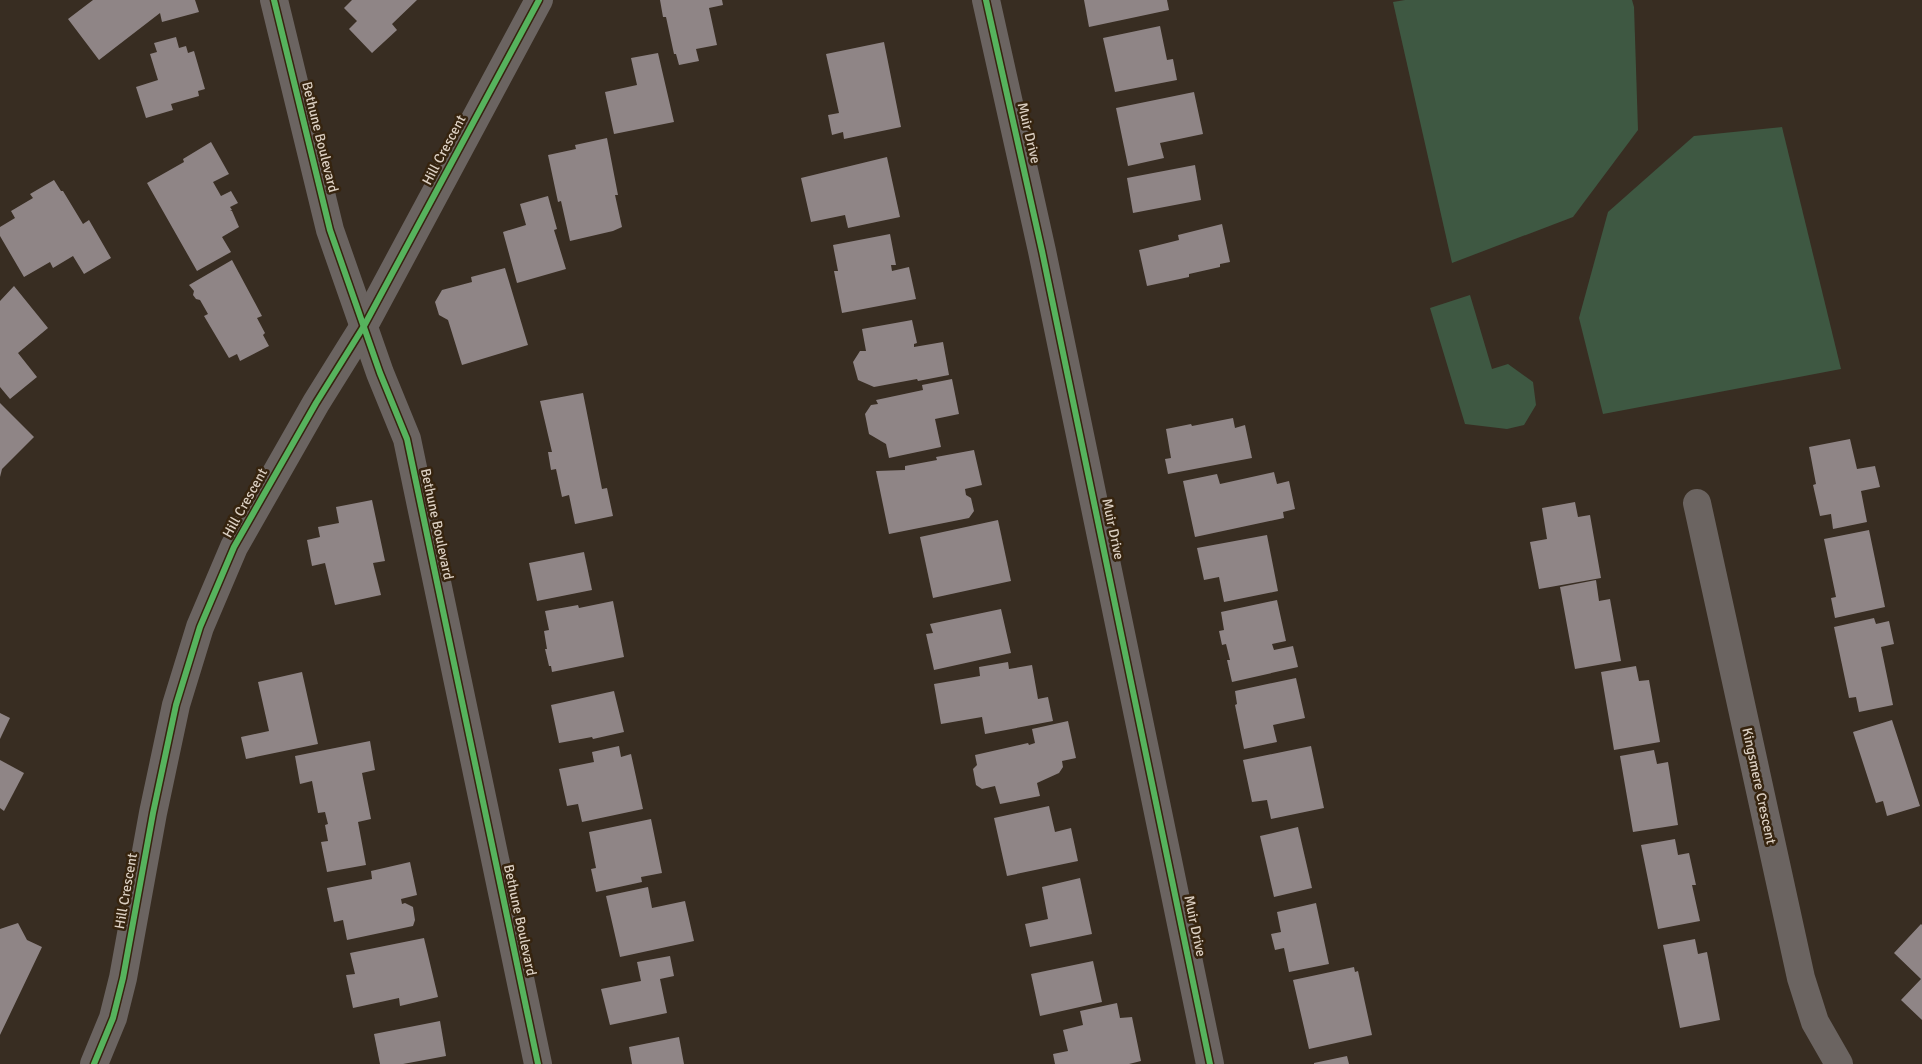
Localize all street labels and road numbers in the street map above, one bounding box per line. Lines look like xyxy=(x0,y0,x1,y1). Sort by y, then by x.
street label: Bethune Boulevard xyxy=(298,80,342,194)
street label: Muir Drive xyxy=(1014,101,1044,165)
street label: Hill Crescent xyxy=(418,112,470,188)
street label: Hill Crescent xyxy=(219,465,271,541)
street label: Bethune Boulevard xyxy=(417,467,457,581)
street label: Muir Drive xyxy=(1098,497,1128,561)
street label: Kingsmere Crescent xyxy=(1738,726,1780,846)
street label: Hill Crescent xyxy=(111,852,141,930)
street label: Bethune Boulevard xyxy=(500,863,540,977)
street label: Muir Drive xyxy=(1180,894,1210,958)

